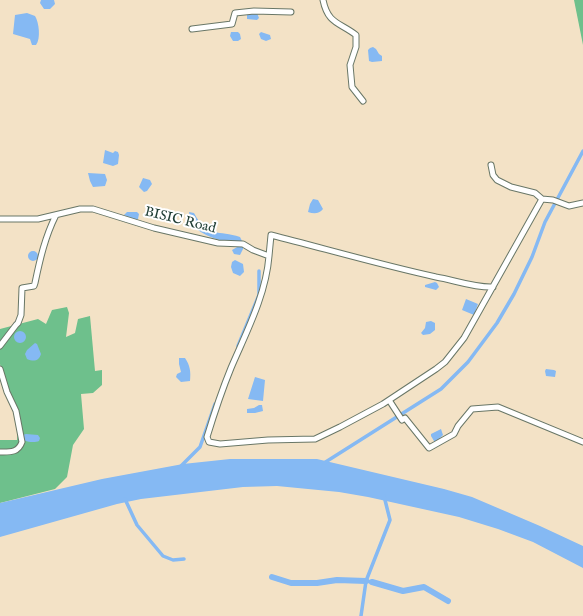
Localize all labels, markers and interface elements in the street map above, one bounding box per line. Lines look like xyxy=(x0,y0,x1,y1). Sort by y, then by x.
street label: BISIC Road xyxy=(143,204,217,238)

